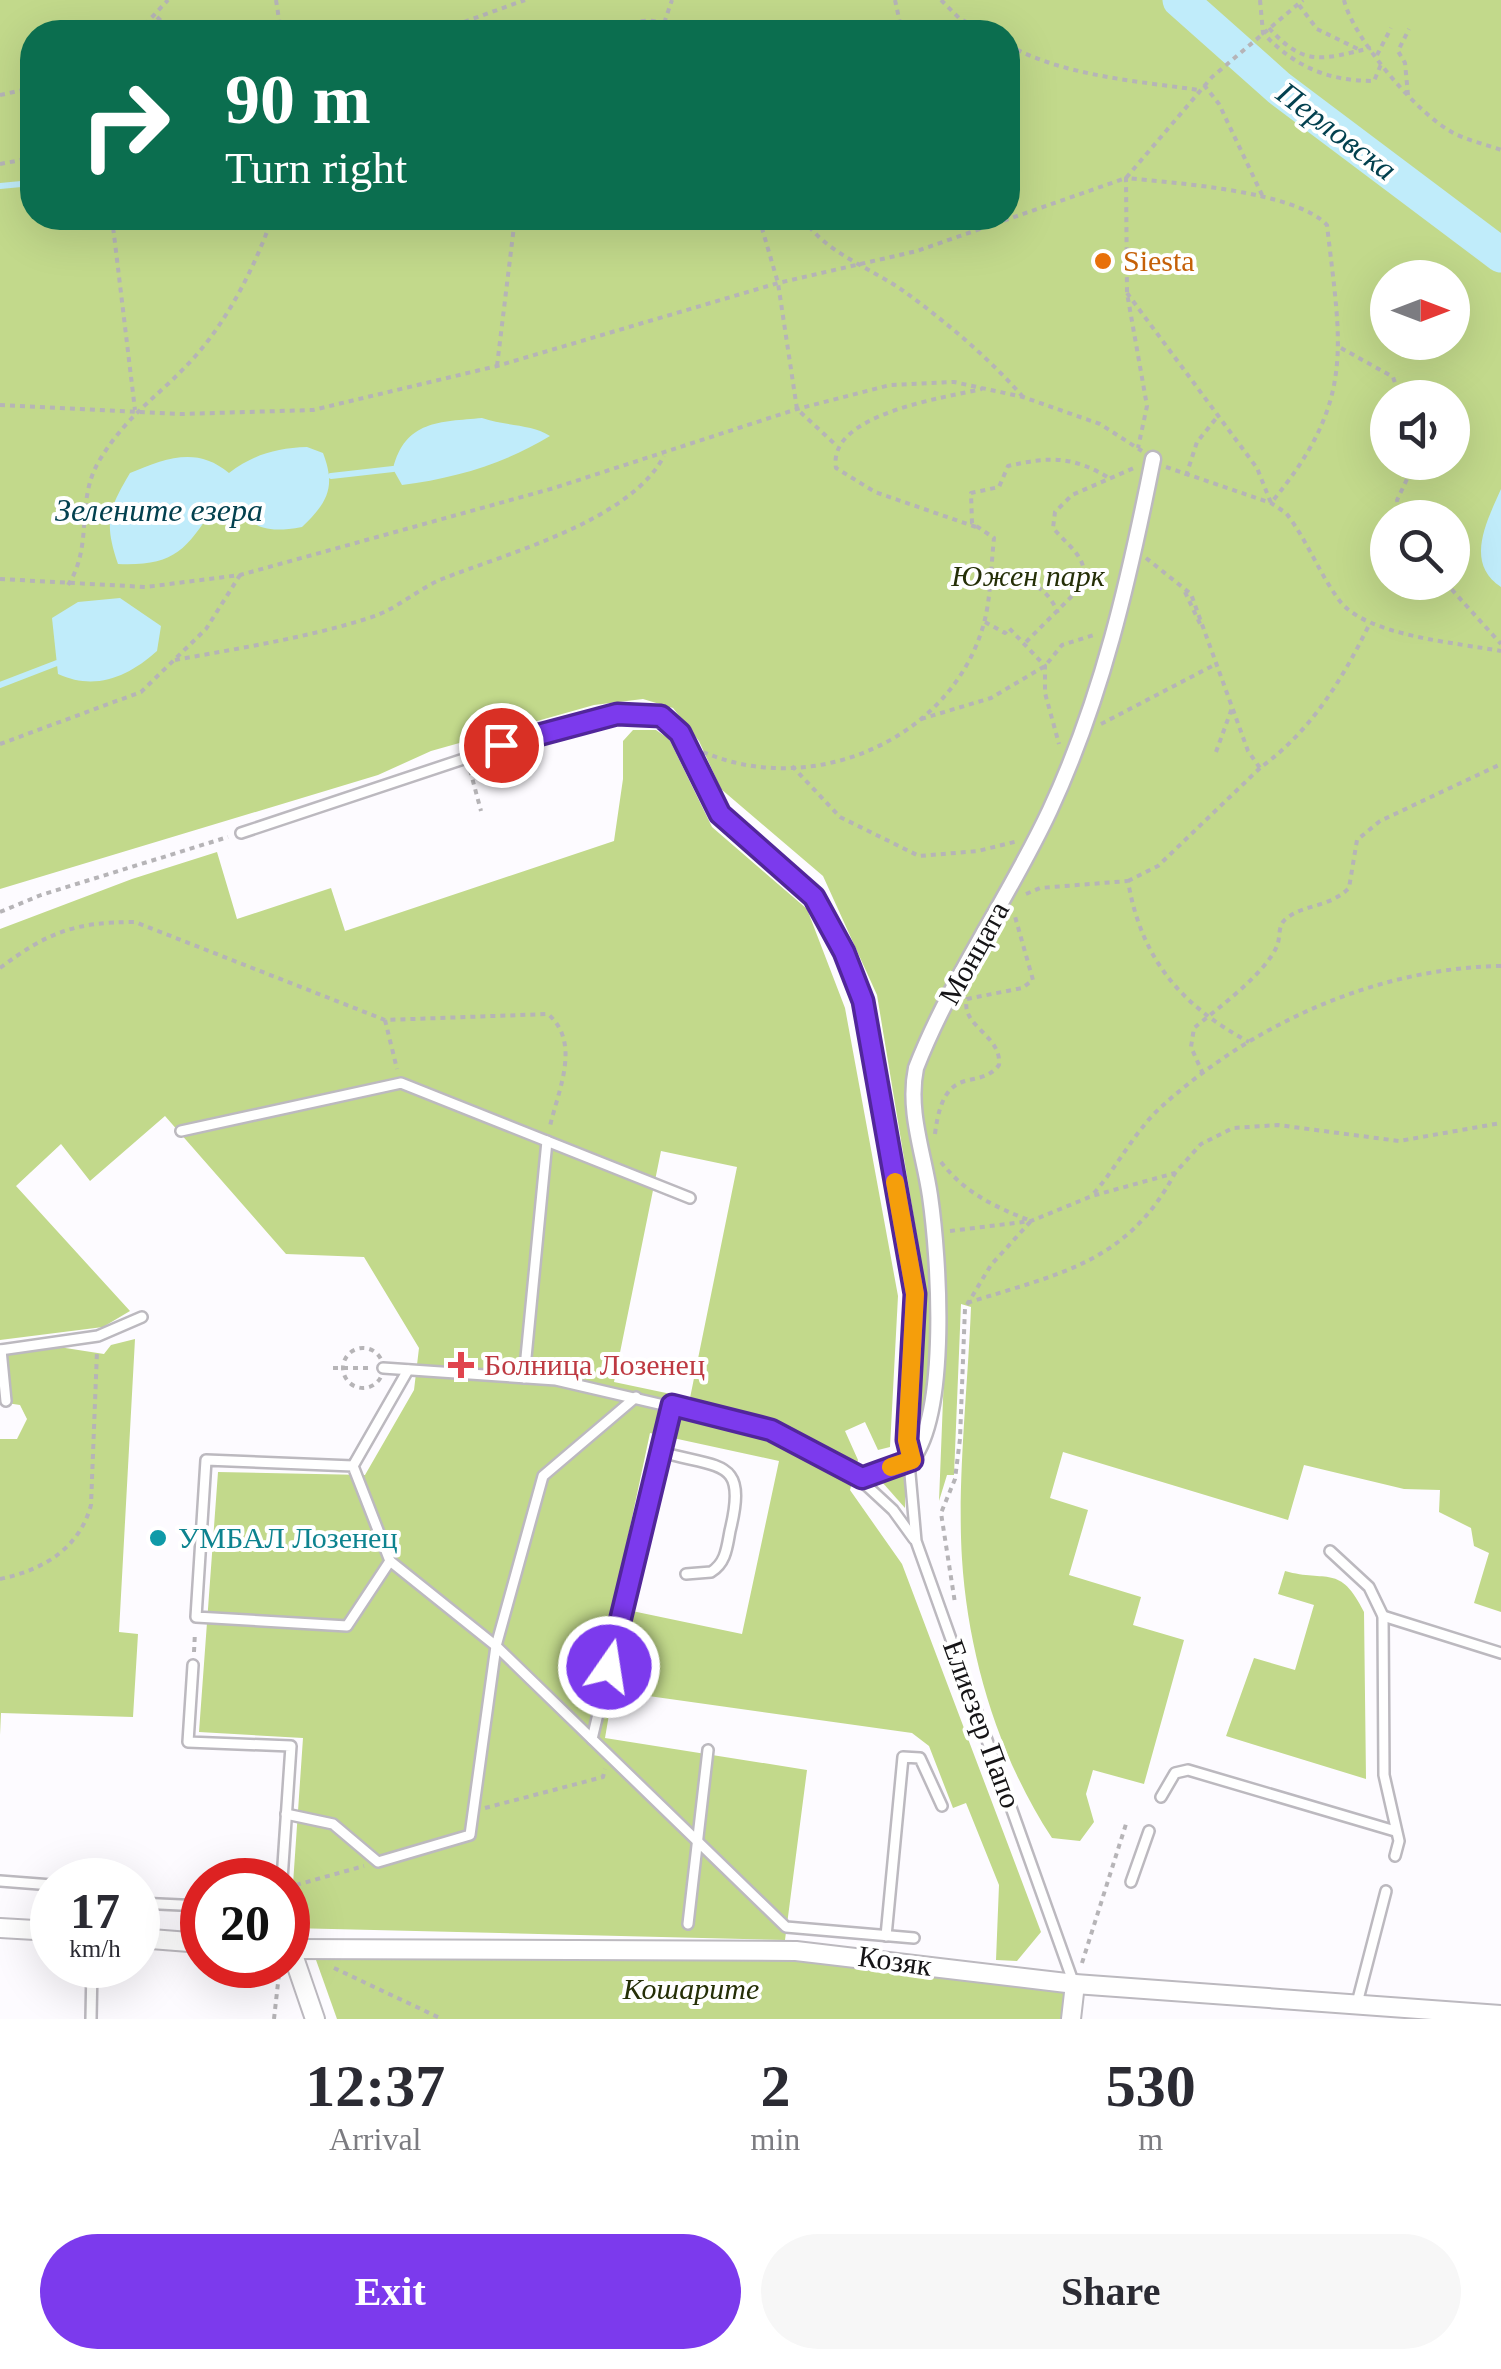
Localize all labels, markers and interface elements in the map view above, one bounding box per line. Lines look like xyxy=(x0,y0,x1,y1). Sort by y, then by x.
icon: right xyxy=(60,60,190,190)
text: 90 m xyxy=(225,61,371,138)
water label: Перловска xyxy=(1269,74,1404,188)
text: Turn right xyxy=(225,143,407,193)
place label: Siesta xyxy=(1123,244,1195,277)
marker: Siesta xyxy=(1092,250,1114,272)
north arrow xyxy=(1370,260,1470,360)
map controls xyxy=(1370,260,1470,600)
button: sound xyxy=(1370,380,1470,480)
water label: Зелените езера xyxy=(55,492,263,528)
button: search xyxy=(1370,500,1470,600)
park label: Южен парк xyxy=(950,559,1106,592)
pin xyxy=(459,703,544,788)
icon: arrive xyxy=(474,718,529,773)
street label: Монцата xyxy=(932,896,1015,1010)
place label: Болница Лозенец xyxy=(484,1348,705,1381)
marker: Болница Лозенец xyxy=(448,1352,474,1378)
place label: УМБАЛ Лозенец xyxy=(178,1521,397,1554)
marker: УМБАЛ Лозенец xyxy=(147,1527,169,1549)
position arrow xyxy=(557,1615,661,1719)
street label: Елиезер Папо xyxy=(937,1635,1028,1812)
speed limit sign: 20 xyxy=(180,1858,310,1988)
text: 17 xyxy=(70,1883,120,1939)
text: km/h xyxy=(69,1935,121,1962)
street label: Козяк xyxy=(856,1939,934,1982)
park label: Кошарите xyxy=(622,1972,759,2005)
text: 12:37 xyxy=(305,2053,445,2119)
text: 2 xyxy=(760,2053,790,2119)
text: 530 xyxy=(1106,2053,1196,2119)
text: Arrival xyxy=(329,2121,421,2157)
text: min xyxy=(751,2121,800,2157)
text: m xyxy=(1138,2121,1163,2157)
button: Exit xyxy=(40,2234,741,2349)
button: Share xyxy=(761,2234,1461,2349)

